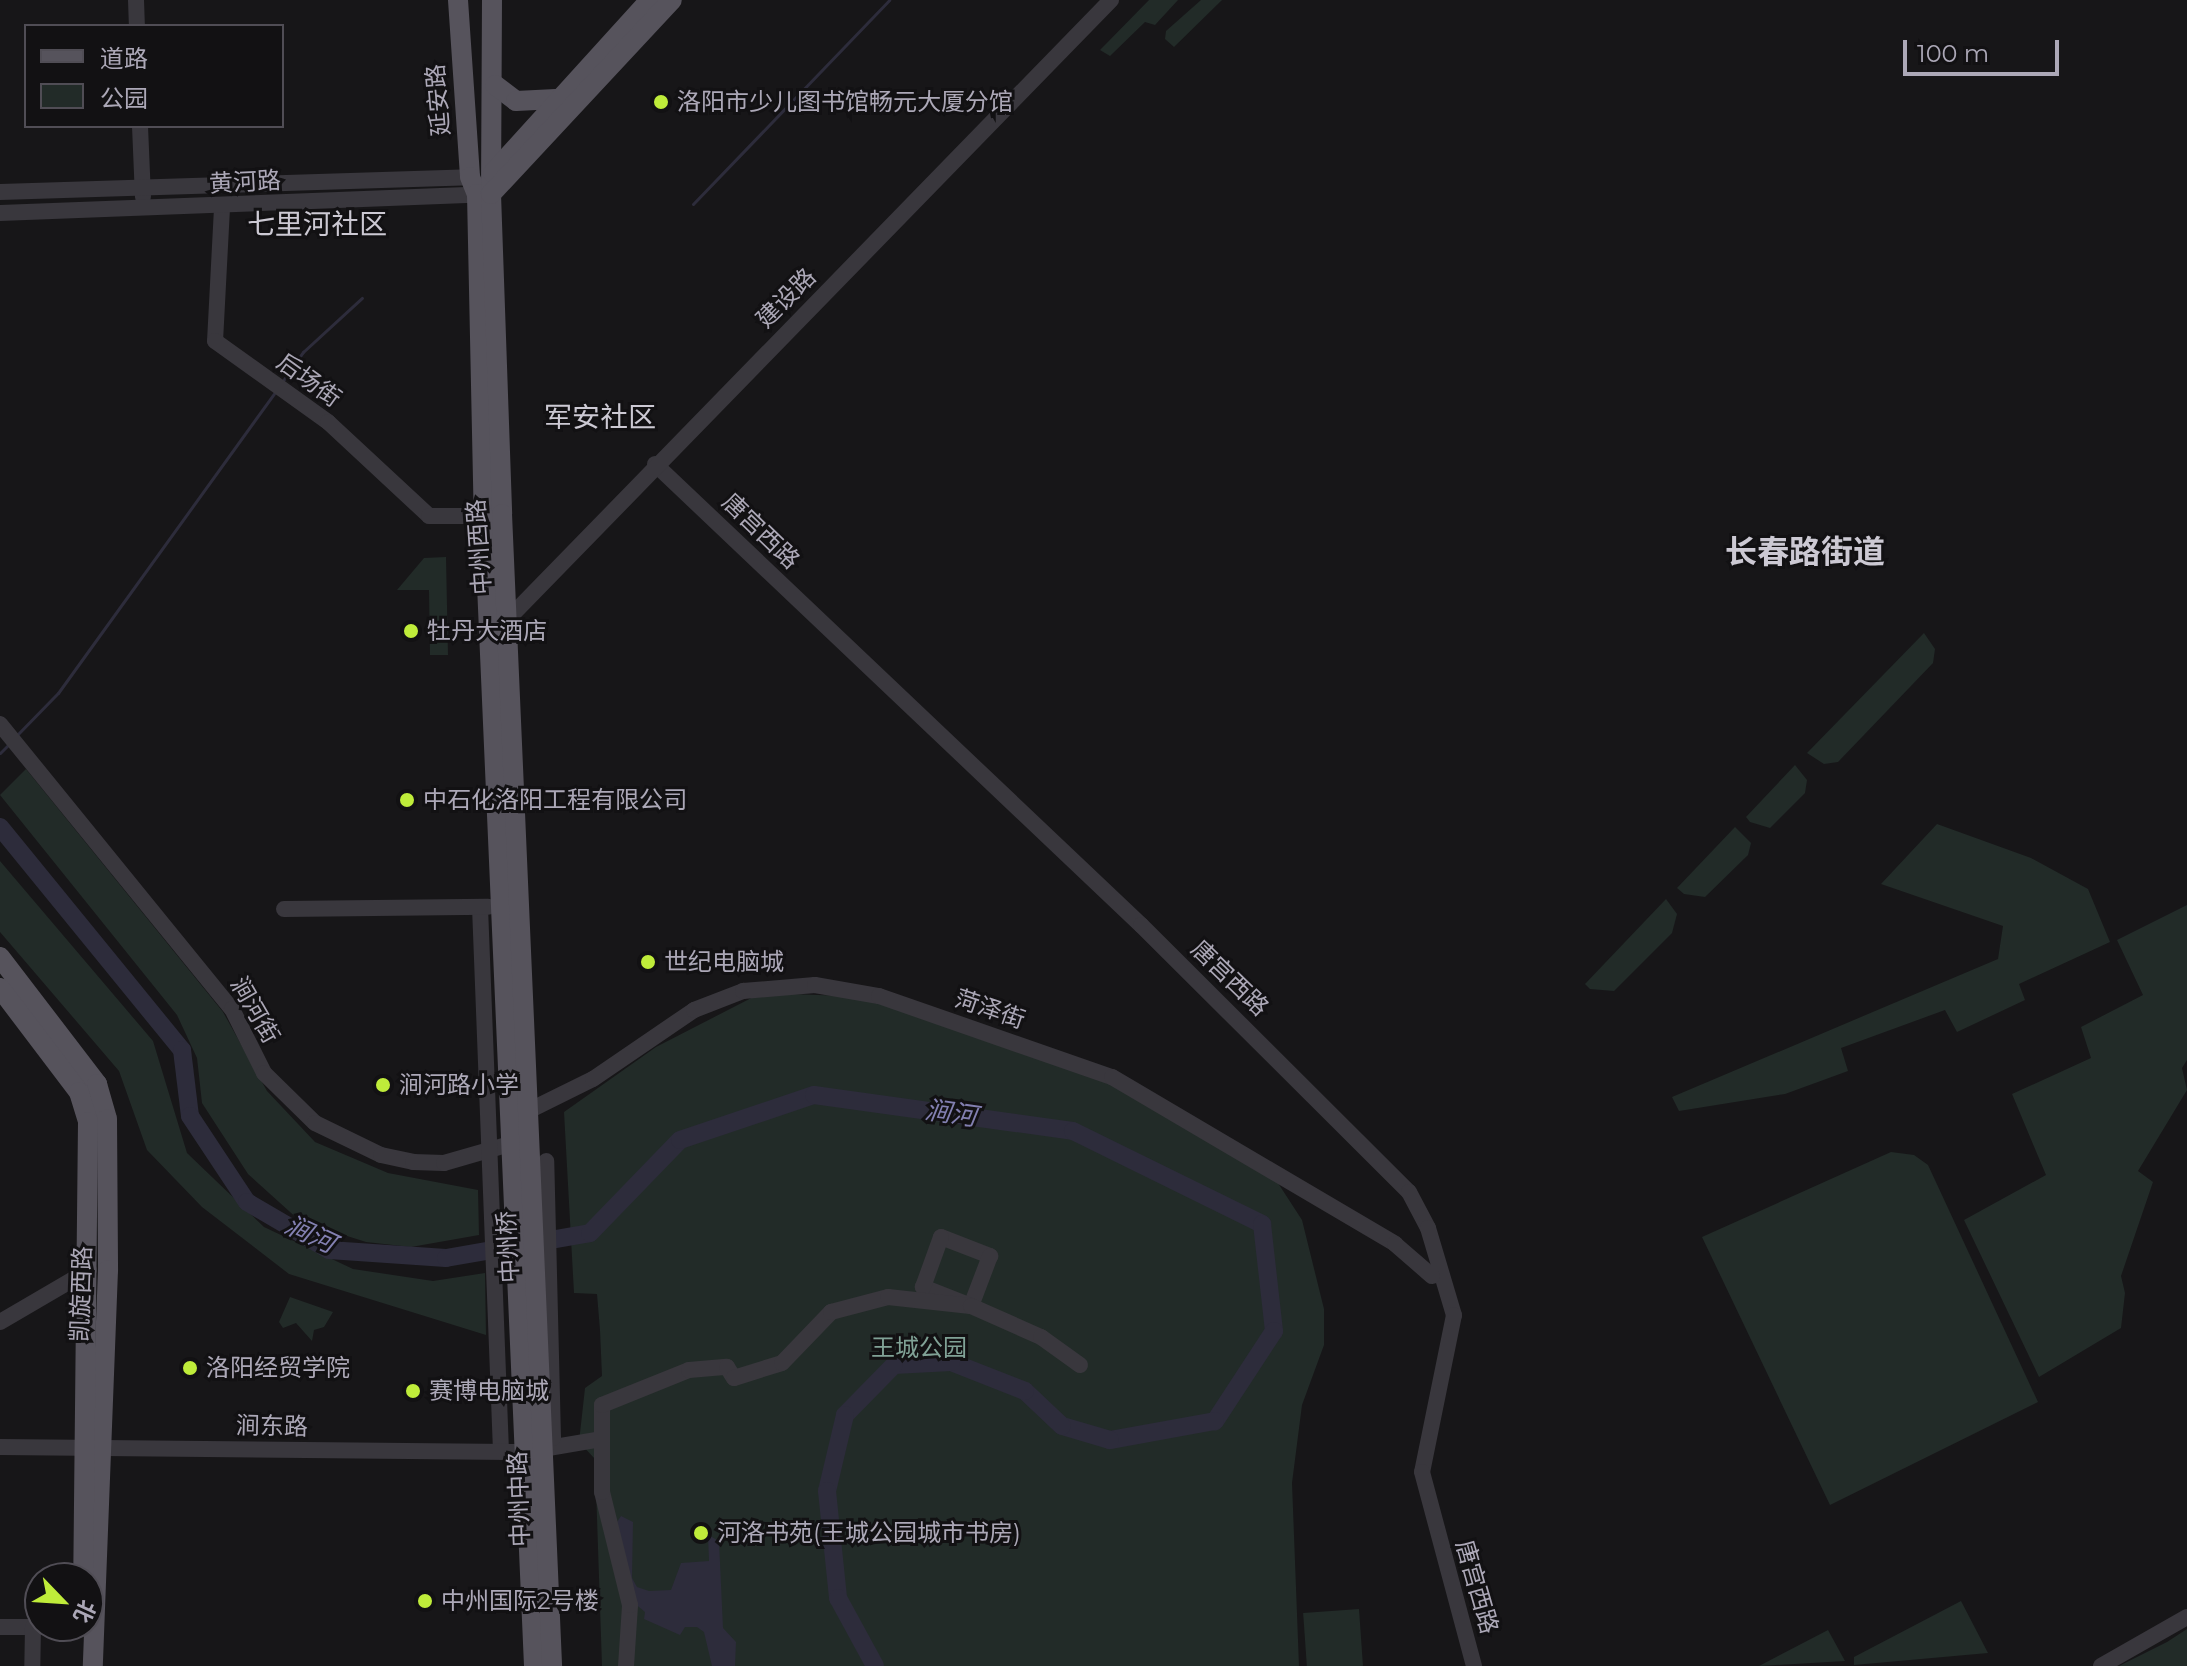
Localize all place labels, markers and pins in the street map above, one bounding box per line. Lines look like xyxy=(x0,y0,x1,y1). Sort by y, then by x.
place label: 洛阳市少儿图书馆畅元大厦分馆 xyxy=(677,88,1013,116)
marker: 洛阳市少儿图书馆畅元大厦分馆 xyxy=(652,93,670,111)
place label: 牡丹大酒店 xyxy=(427,617,547,645)
marker: 牡丹大酒店 xyxy=(402,622,420,640)
place label: 中石化洛阳工程有限公司 xyxy=(423,786,687,814)
marker: 中石化洛阳工程有限公司 xyxy=(398,791,416,809)
place label: 世纪电脑城 xyxy=(664,948,784,976)
marker: 世纪电脑城 xyxy=(639,953,657,971)
place label: 涧河路小学 xyxy=(399,1071,519,1099)
marker: 涧河路小学 xyxy=(374,1076,392,1094)
place label: 洛阳经贸学院 xyxy=(206,1354,350,1382)
marker: 洛阳经贸学院 xyxy=(181,1359,199,1377)
place label: 赛博电脑城 xyxy=(429,1377,549,1405)
marker: 赛博电脑城 xyxy=(404,1382,422,1400)
place label: 河洛书苑(王城公园城市书房) xyxy=(717,1519,1021,1547)
marker: 河洛书苑(王城公园城市书房) xyxy=(692,1524,710,1542)
place label: 中州国际2号楼 xyxy=(441,1587,599,1615)
marker: 中州国际2号楼 xyxy=(416,1592,434,1610)

